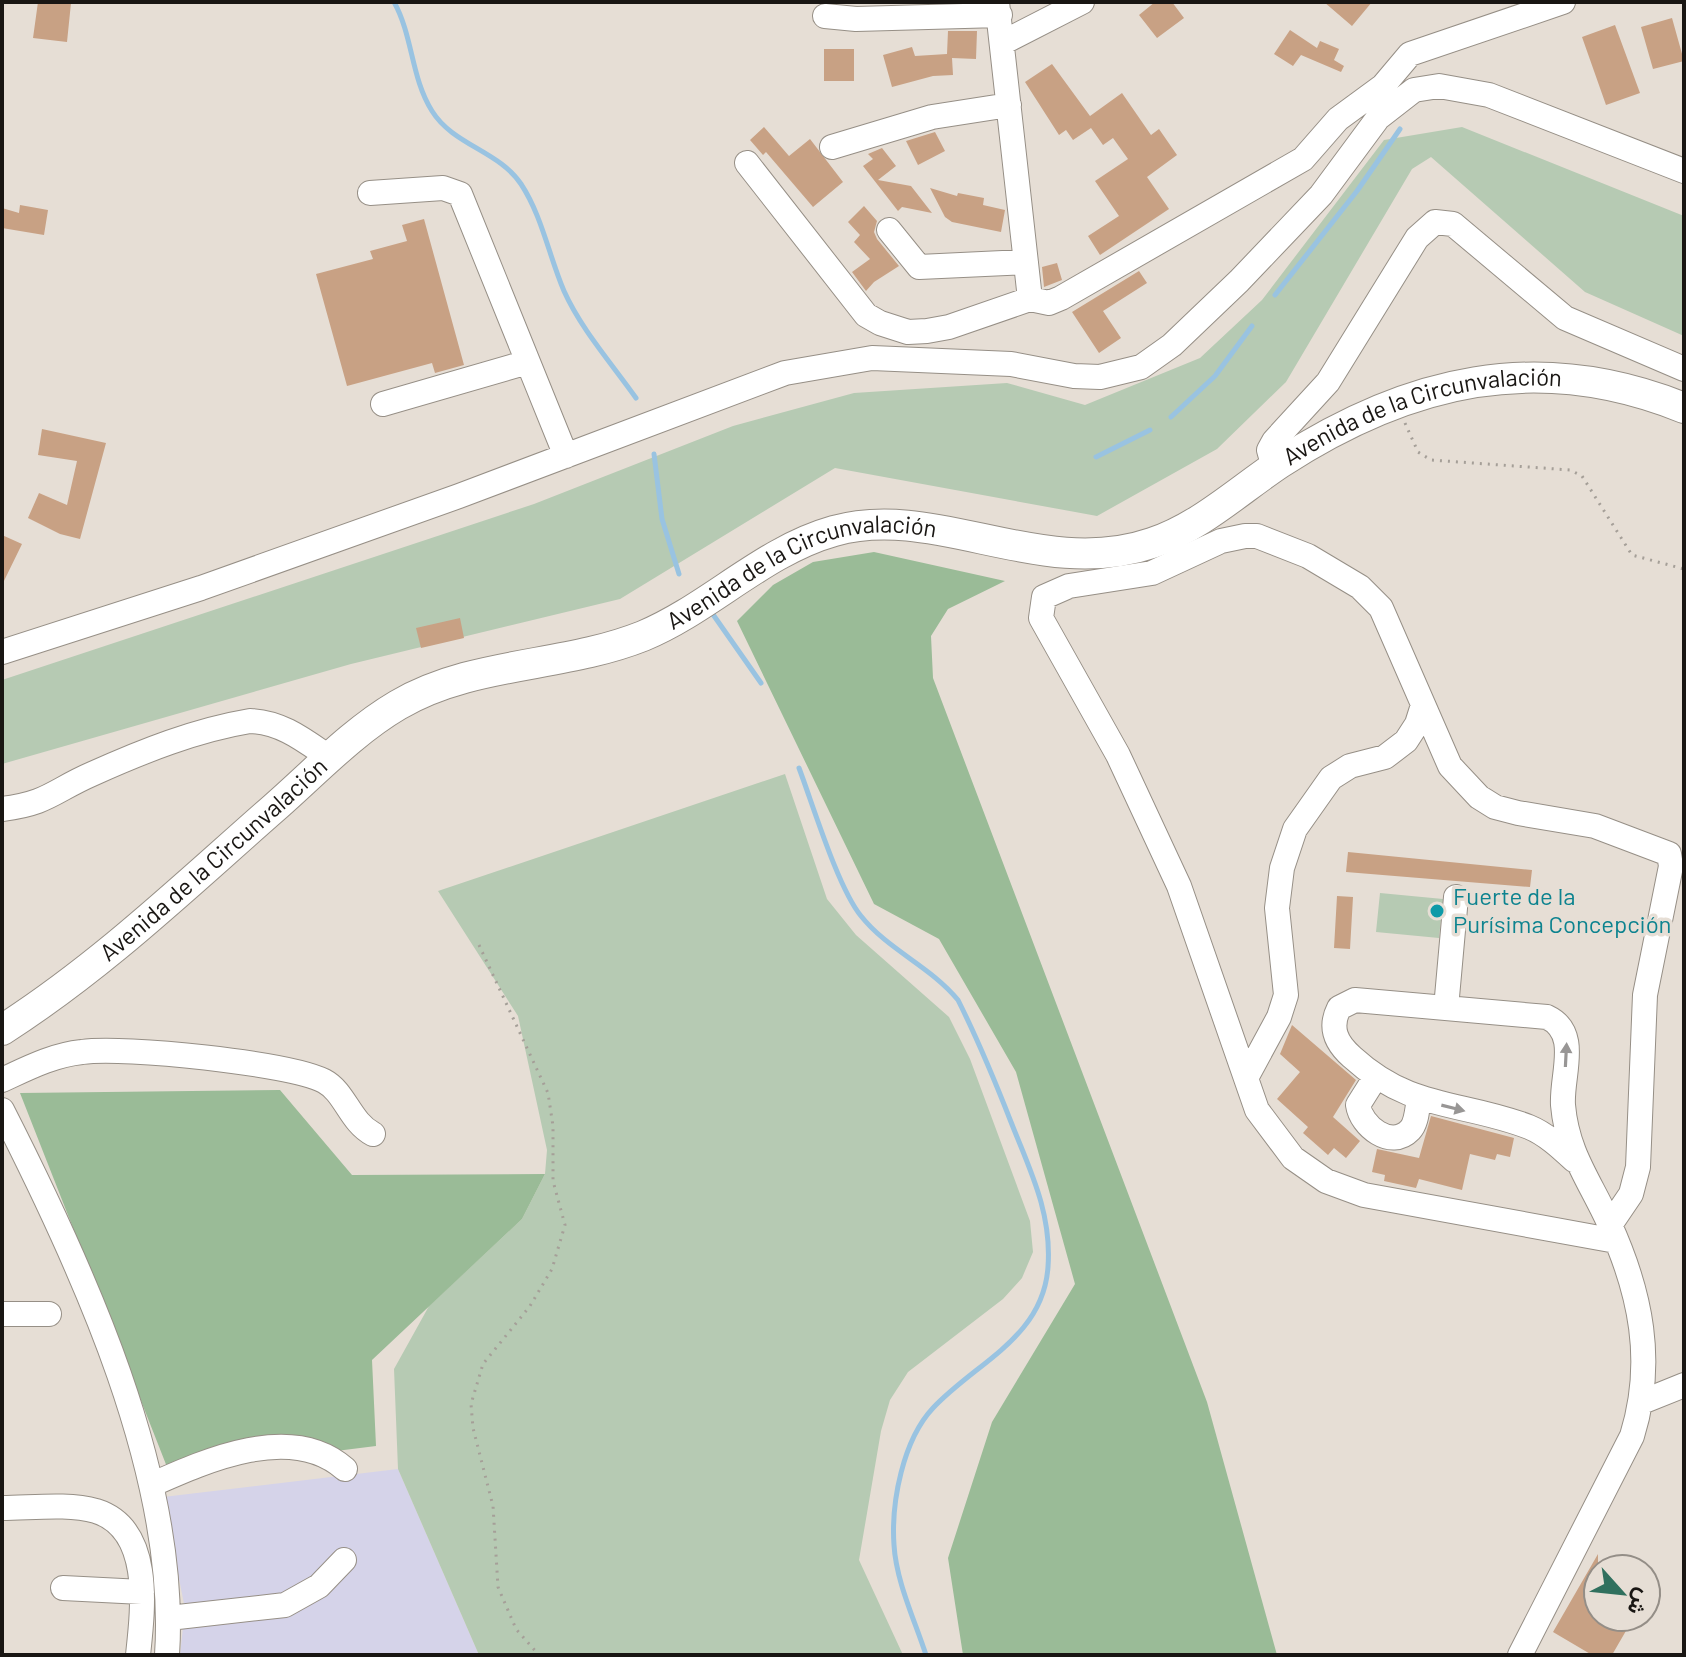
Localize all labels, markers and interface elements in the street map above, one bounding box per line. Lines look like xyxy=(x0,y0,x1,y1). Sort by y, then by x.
street label: Avenida de la Circunvalación xyxy=(1277,361,1563,470)
street label: Avenida de la Circunvalación xyxy=(661,508,939,635)
street label: Avenida de la Circunvalación xyxy=(93,751,332,966)
place label: Fuerte de la Purísima Concepción xyxy=(1453,881,1672,938)
marker: Fuerte de la Purísima Concepción xyxy=(1428,902,1446,920)
one-way arrow xyxy=(1560,1042,1573,1067)
one-way arrow xyxy=(1441,1103,1466,1115)
north arrow xyxy=(1582,1553,1662,1633)
text: ش xyxy=(1621,1584,1658,1620)

